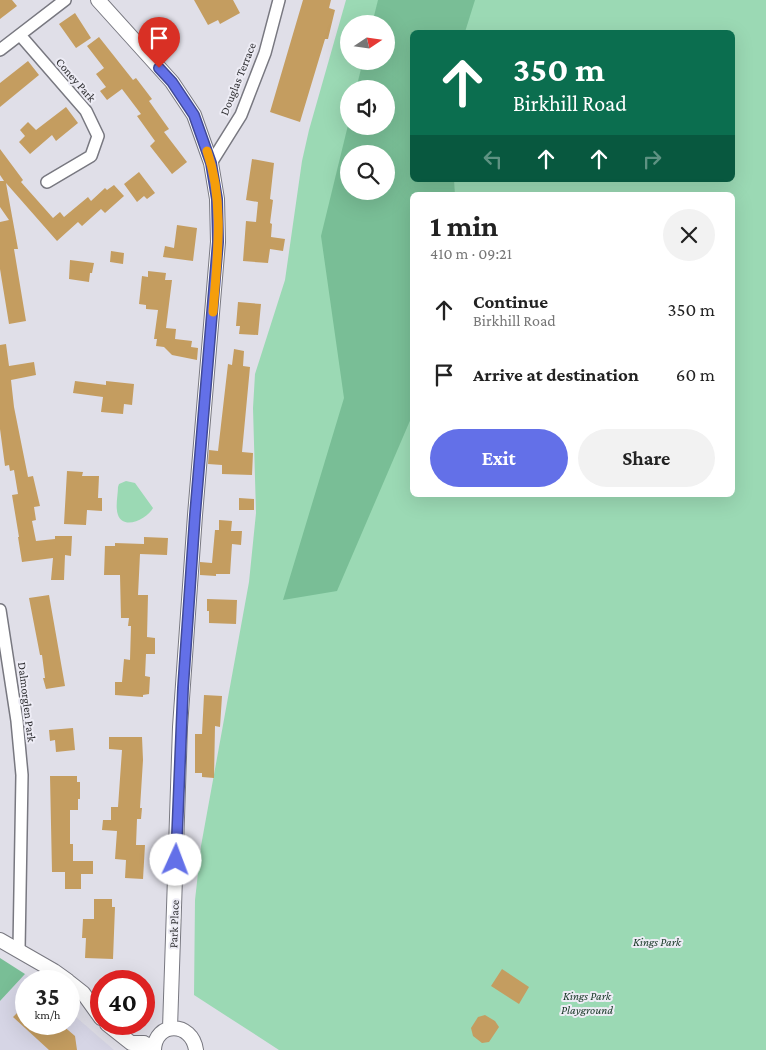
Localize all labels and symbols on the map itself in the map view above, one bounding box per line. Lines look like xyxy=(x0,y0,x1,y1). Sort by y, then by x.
north arrow xyxy=(340,15,395,70)
pin xyxy=(138,17,180,68)
street label: Douglas Terrace xyxy=(217,41,259,117)
street label: Coney Park xyxy=(53,55,99,105)
street label: Dalmorglen Park xyxy=(15,661,39,743)
position arrow xyxy=(149,833,201,885)
street label: Park Place xyxy=(166,900,182,948)
park label: Kings Park xyxy=(633,935,682,949)
speed limit sign: 40 xyxy=(90,970,155,1035)
park label: Kings Park Playground xyxy=(561,989,613,1017)

